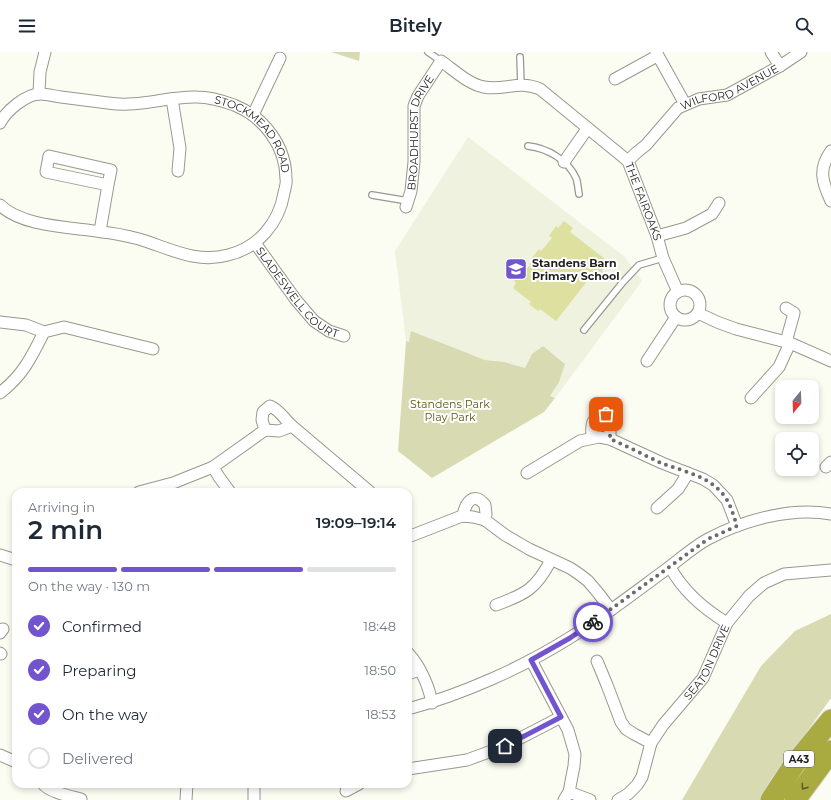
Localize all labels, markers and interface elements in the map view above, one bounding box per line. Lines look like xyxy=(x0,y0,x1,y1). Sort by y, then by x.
icon: menu xyxy=(16,15,38,37)
text: Bitely xyxy=(389,15,442,37)
icon: search xyxy=(793,15,815,37)
street label: WILFORD AVENUE xyxy=(678,61,781,113)
street label: BROADHURST DRIVE xyxy=(404,72,437,191)
street label: STOCKMEAD ROAD xyxy=(213,92,293,174)
street label: THE FAIROAKS xyxy=(622,160,665,242)
street label: SLADESWELL COURT xyxy=(253,244,341,341)
school or university icon: Standens Barn Primary School xyxy=(503,256,529,282)
place label: Standens Barn Primary School xyxy=(532,256,620,283)
north arrow xyxy=(775,380,819,424)
map controls xyxy=(775,380,819,476)
park label: Standens Park Play Park xyxy=(410,397,490,424)
pin xyxy=(589,397,623,431)
icon: bag xyxy=(595,403,617,425)
button: locate xyxy=(775,432,819,476)
text: Arriving in xyxy=(28,499,95,515)
text: 19:09–19:14 xyxy=(316,513,396,532)
text: 2 min xyxy=(28,514,103,546)
text: On the way · 130 m xyxy=(28,578,150,594)
courier xyxy=(573,602,613,642)
icon: bike xyxy=(582,611,604,633)
icon: check xyxy=(28,615,50,637)
text: Confirmed xyxy=(62,617,142,636)
text: 18:48 xyxy=(363,618,396,634)
street label: SEATON DRIVE xyxy=(681,622,732,703)
icon: check xyxy=(28,659,50,681)
text: Preparing xyxy=(62,661,137,680)
text: 18:50 xyxy=(364,662,396,678)
icon: check xyxy=(28,703,50,725)
text: On the way xyxy=(62,705,147,724)
text: 18:53 xyxy=(366,706,396,722)
pin xyxy=(488,729,522,763)
icon: home xyxy=(494,735,516,757)
text: Delivered xyxy=(62,749,134,768)
road number: A43 xyxy=(784,751,814,767)
one-way arrow xyxy=(802,782,809,789)

